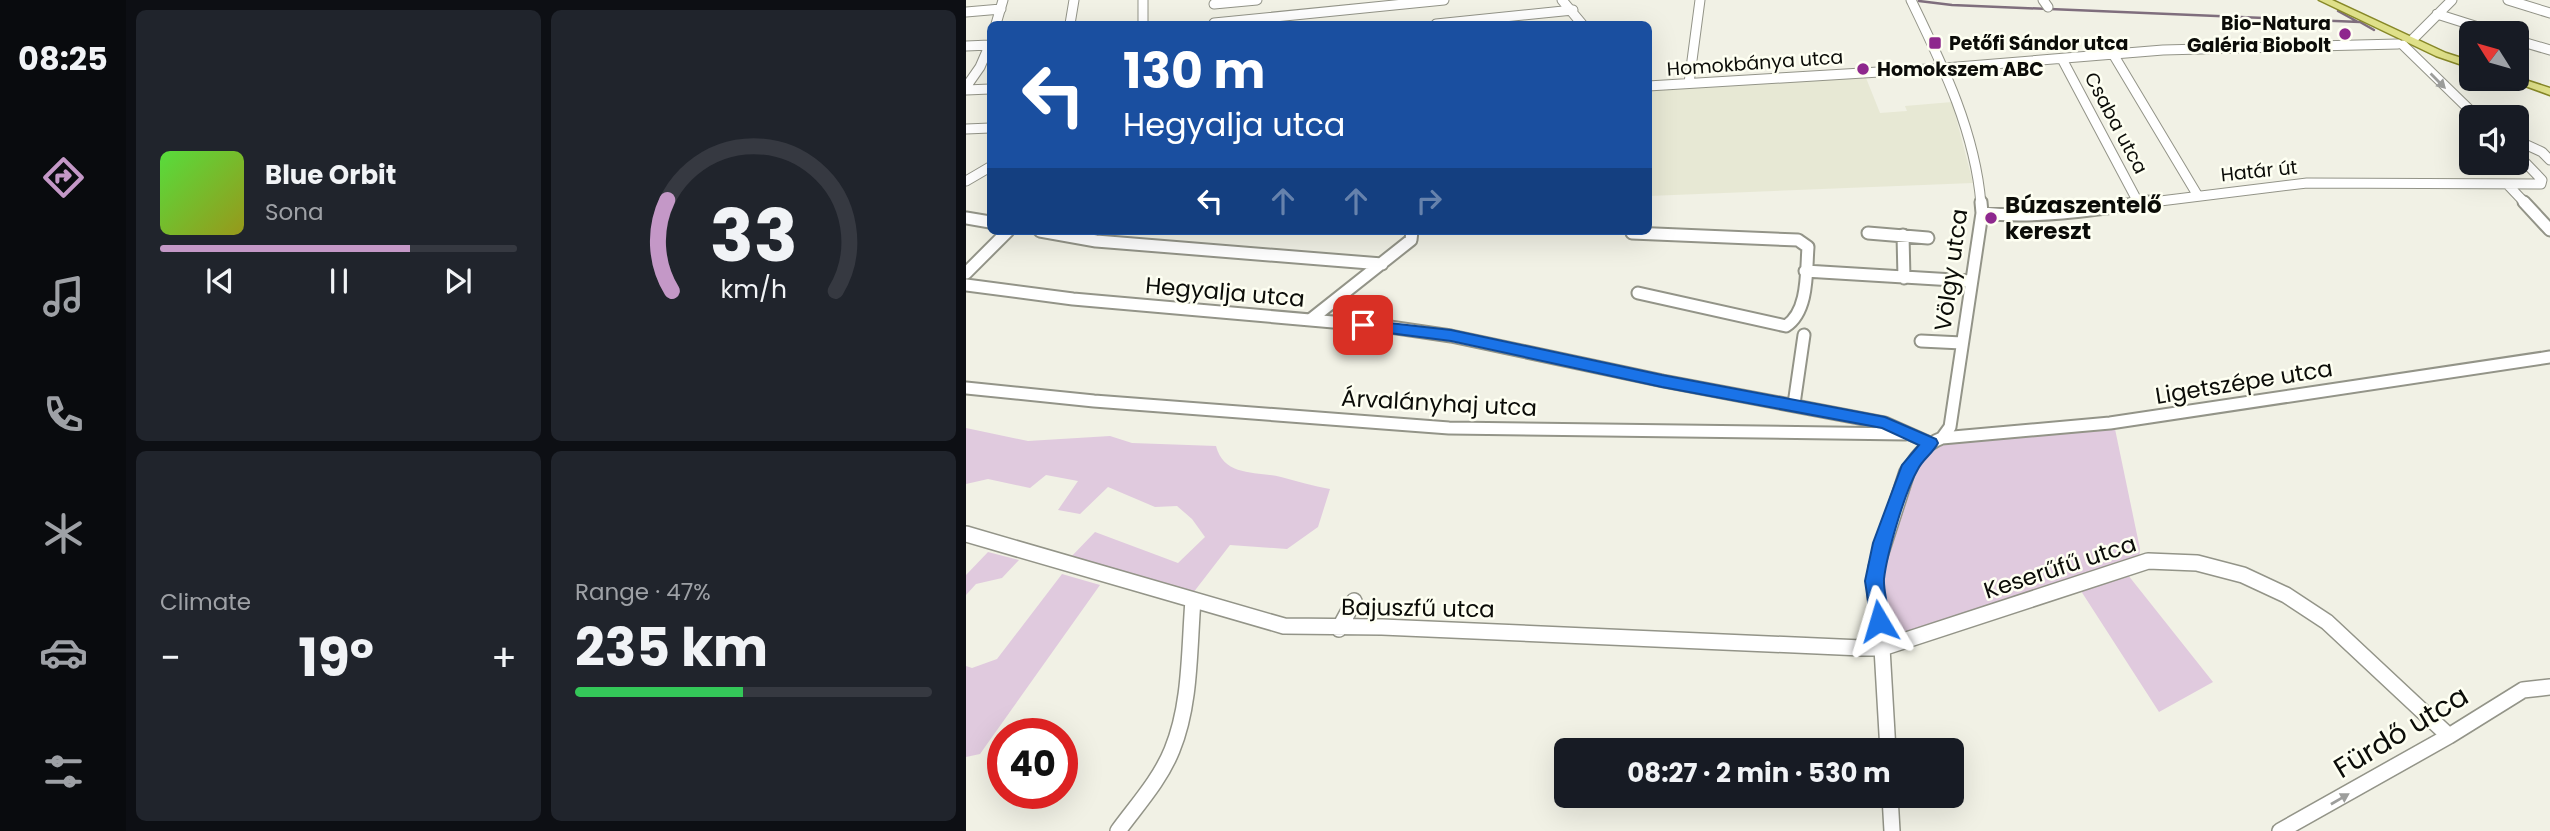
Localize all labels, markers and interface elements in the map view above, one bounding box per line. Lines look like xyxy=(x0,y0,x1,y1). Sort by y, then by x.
place label: Bio-Natura Galéria Biobolt xyxy=(2187,10,2331,59)
north arrow xyxy=(2459,21,2529,91)
map controls xyxy=(2459,21,2529,175)
marker: Bio-Natura Galéria Biobolt xyxy=(2337,26,2353,42)
place label: Petőfi Sándor utca xyxy=(1949,30,2128,57)
marker: Petőfi Sándor utca xyxy=(1927,35,1943,51)
text: 08:25 xyxy=(18,36,108,81)
text: 130 m xyxy=(1123,37,1265,105)
street label: Homokbánya utca xyxy=(1666,43,1844,83)
icon: left xyxy=(1008,49,1099,140)
place label: Homokszem ABC xyxy=(1877,56,2044,83)
marker: Homokszem ABC xyxy=(1855,61,1871,77)
street label: Csaba utca xyxy=(2078,67,2154,179)
one-way arrow xyxy=(2430,73,2446,89)
text: Hegyalja utca xyxy=(1123,102,1345,147)
button: sound xyxy=(2459,105,2529,175)
icon: directions xyxy=(39,153,88,202)
street label: Határ út xyxy=(2219,154,2299,188)
text: Blue Orbit xyxy=(265,157,396,193)
icon: left xyxy=(1191,182,1229,220)
icon: ahead xyxy=(1264,182,1302,220)
icon: ahead xyxy=(1337,182,1375,220)
icon: right xyxy=(1410,182,1448,220)
text: 33 xyxy=(709,186,798,287)
place label: Búzaszentelő kereszt xyxy=(2005,189,2162,247)
text: Sona xyxy=(265,196,324,228)
street label: Völgy utca xyxy=(1927,207,1975,333)
marker: Búzaszentelő kereszt xyxy=(1983,210,1999,226)
icon: previous xyxy=(201,262,239,300)
icon: pause xyxy=(320,262,358,300)
icon: next xyxy=(439,262,477,300)
street label: Hegyalja utca xyxy=(1144,269,1306,315)
icon: music xyxy=(39,272,88,321)
text: km/h xyxy=(720,272,787,307)
pin xyxy=(1333,295,1393,355)
icon: arrive xyxy=(1344,306,1382,344)
street label: Ligetszépe utca xyxy=(2153,352,2335,412)
street label: Árvalányhaj utca xyxy=(1340,382,1538,424)
icon: phone xyxy=(39,390,88,439)
icon: climate xyxy=(39,509,88,558)
street label: Keserűfű utca xyxy=(1980,527,2140,607)
text: Range · 47% xyxy=(575,576,711,608)
position arrow xyxy=(1842,584,1916,658)
text: Climate xyxy=(160,586,251,618)
street label: Bajuszfű utca xyxy=(1341,591,1495,625)
text: 235 km xyxy=(575,611,768,684)
text: 19° xyxy=(298,621,374,694)
icon: car xyxy=(39,628,88,677)
text: − xyxy=(160,631,181,684)
text: + xyxy=(491,631,517,684)
street label: Fürdő utca xyxy=(2326,676,2476,788)
speed limit sign: 40 xyxy=(987,718,1078,809)
icon: filters xyxy=(39,747,88,796)
text: 08:27 · 2 min · 530 m xyxy=(1627,755,1891,791)
one-way arrow xyxy=(2331,793,2350,805)

